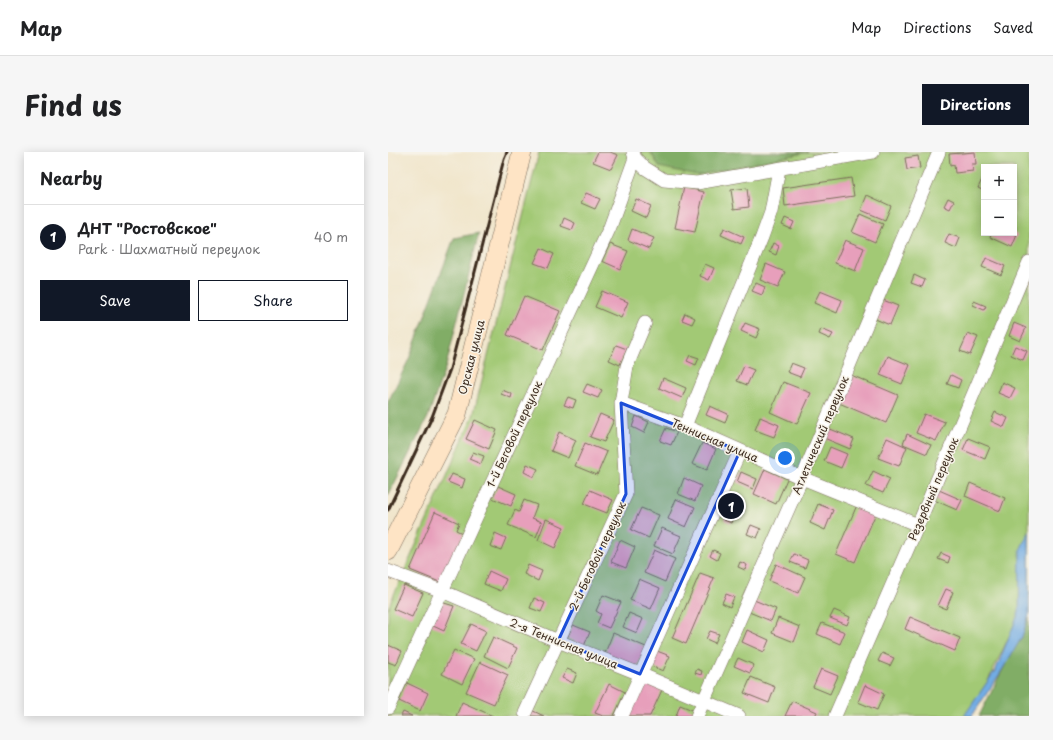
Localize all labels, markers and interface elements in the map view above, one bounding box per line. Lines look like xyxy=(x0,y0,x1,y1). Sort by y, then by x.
text: Map xyxy=(20,14,62,42)
text: Map xyxy=(851,17,881,38)
text: Directions xyxy=(903,17,971,38)
text: Saved xyxy=(993,17,1033,38)
text: Find us xyxy=(24,83,122,126)
button: Directions xyxy=(922,84,1029,125)
map controls xyxy=(981,164,1017,236)
button: + xyxy=(981,164,1017,200)
text: Nearby xyxy=(40,165,102,191)
button: − xyxy=(981,200,1017,236)
text: ДНТ "Ростовское" xyxy=(78,216,217,239)
text: 1 xyxy=(50,227,56,246)
text: 40 m xyxy=(314,227,348,246)
text: Park · Шахматный переулок xyxy=(78,239,260,258)
button: Save xyxy=(40,280,190,321)
button: Share xyxy=(198,280,348,321)
street label: Орская улица xyxy=(453,318,489,396)
street label: Атлетический переулок xyxy=(787,373,853,497)
street label: 1-й Беговой переулок xyxy=(482,377,546,490)
street label: Теннисная улица xyxy=(669,414,761,466)
street label: Резервный переулок xyxy=(904,434,963,543)
your location xyxy=(775,448,795,468)
pin: 1 xyxy=(718,491,744,521)
street label: 2-й Беговой переулок xyxy=(564,498,630,613)
street label: 2-я Теннисная улица xyxy=(507,613,621,673)

